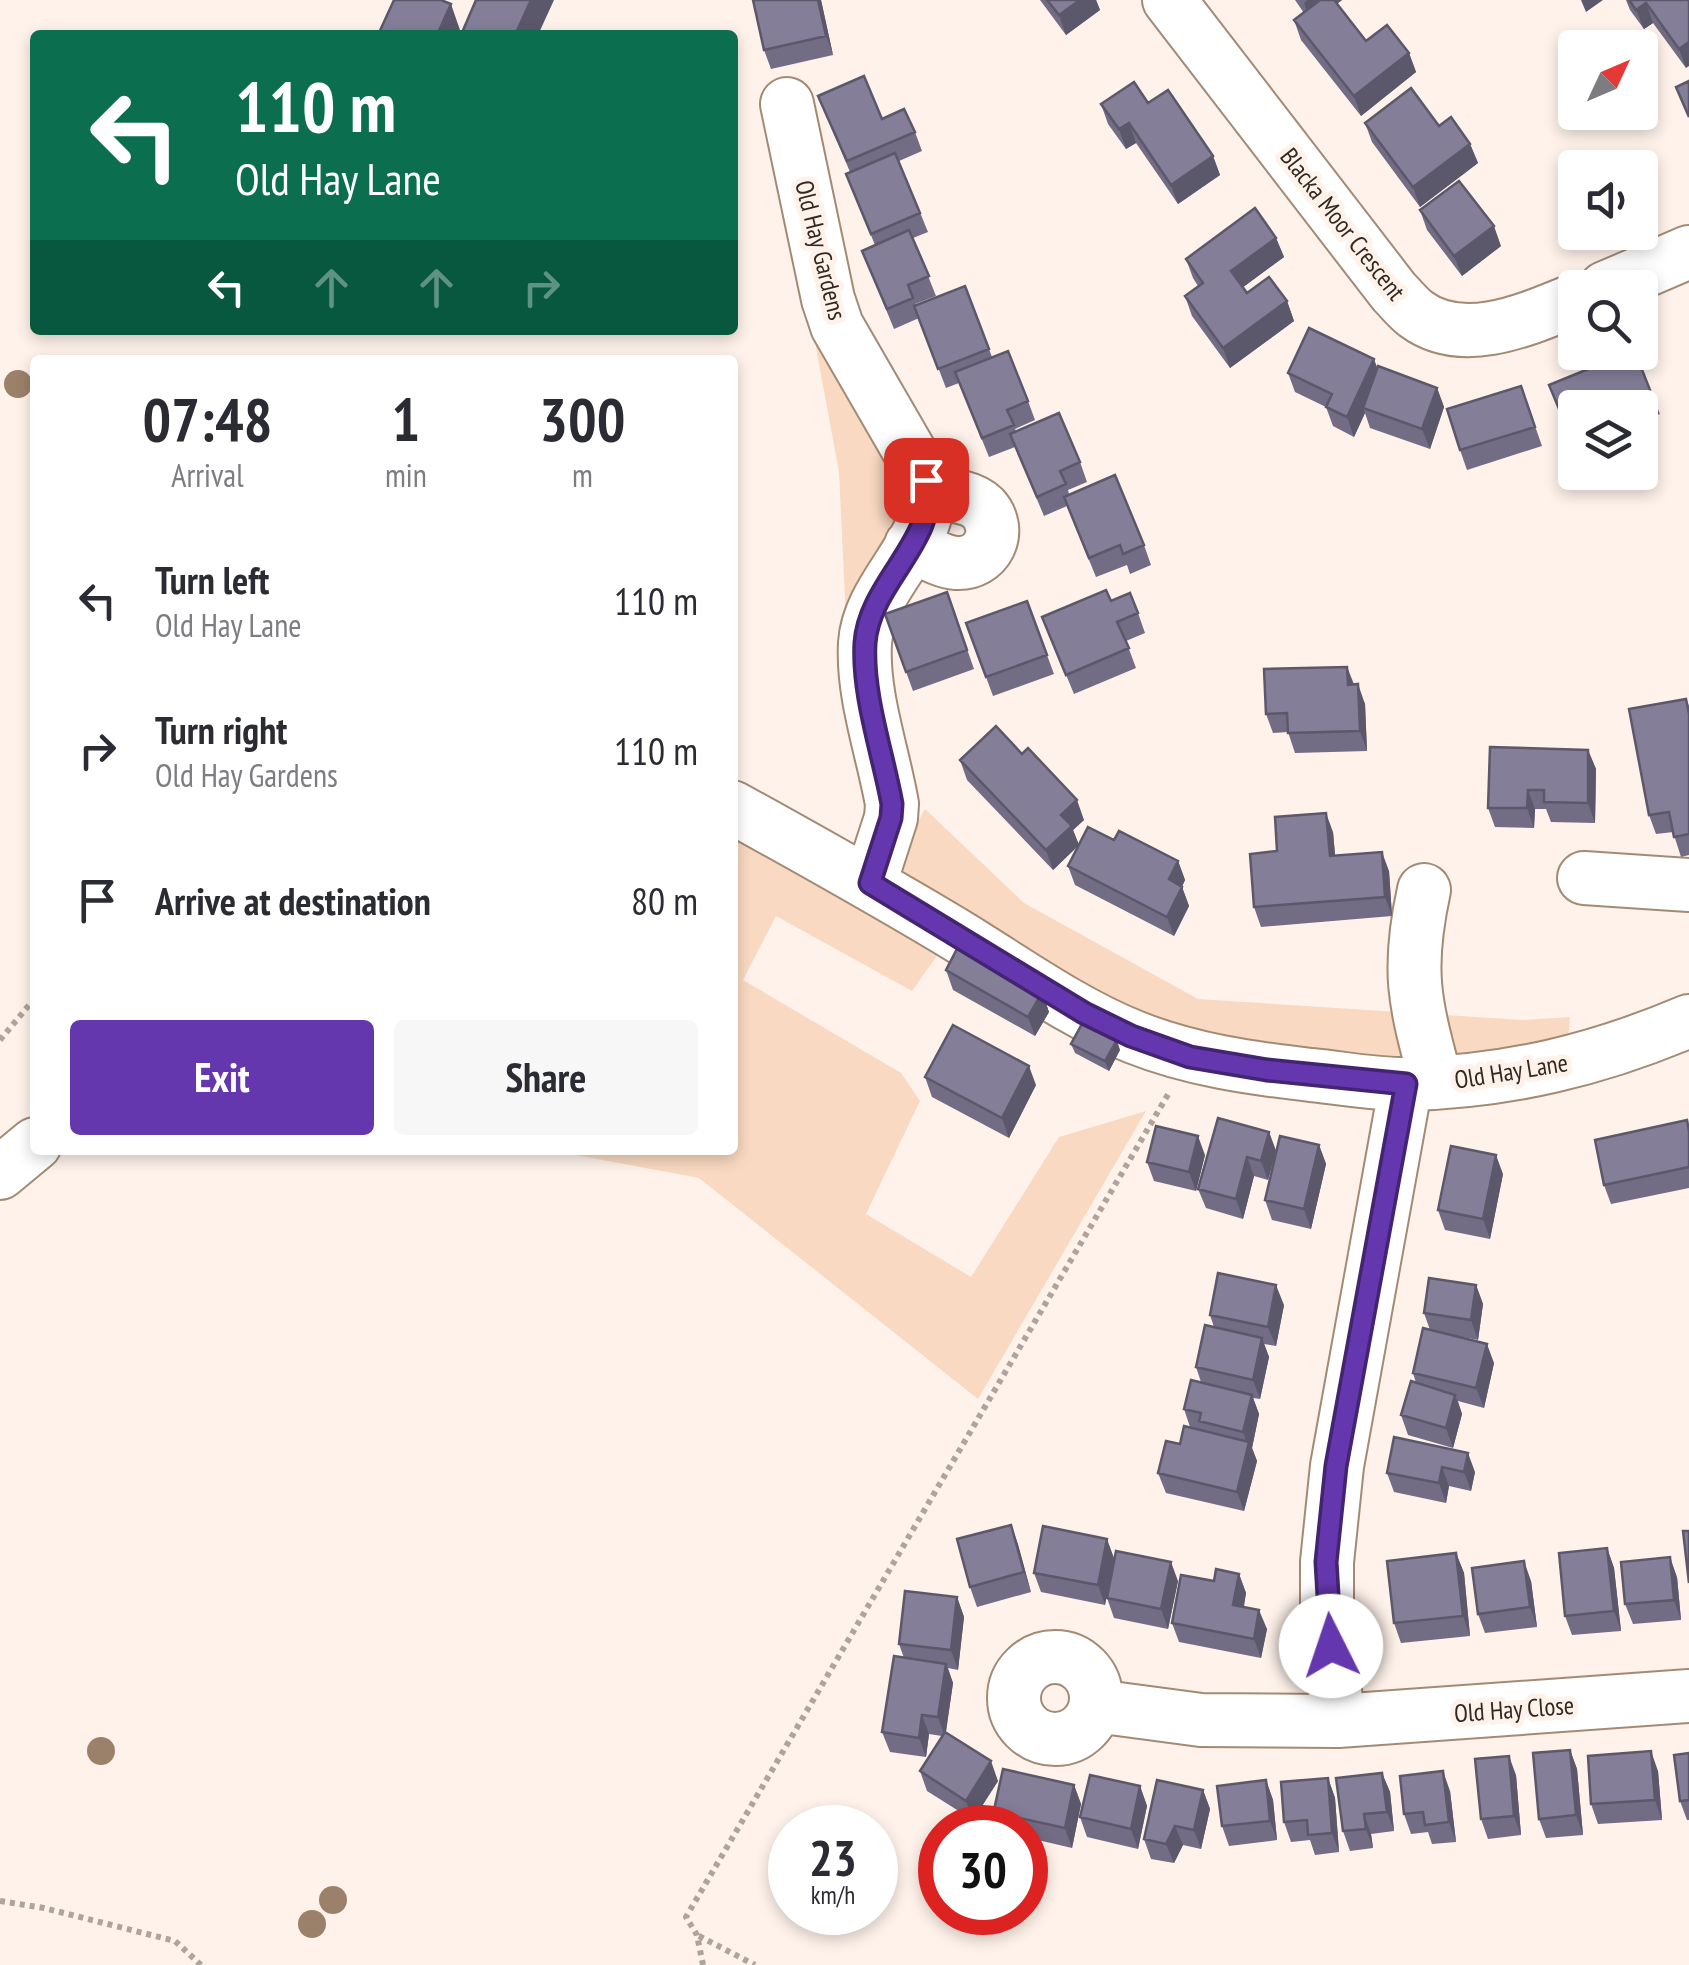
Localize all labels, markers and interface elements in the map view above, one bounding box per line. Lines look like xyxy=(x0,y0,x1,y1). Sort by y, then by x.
north arrow xyxy=(1558,30,1658,130)
map controls xyxy=(1558,30,1658,490)
text: 110 m xyxy=(235,61,396,151)
icon: left xyxy=(70,70,200,200)
street label: Blacka Moor Crescent xyxy=(1274,141,1413,307)
text: Old Hay Lane xyxy=(235,149,441,207)
button: sound xyxy=(1558,150,1658,250)
street label: Old Hay Gardens xyxy=(788,177,854,323)
icon: left xyxy=(199,260,254,315)
icon: ahead xyxy=(304,260,359,315)
icon: ahead xyxy=(409,260,464,315)
icon: right xyxy=(514,260,569,315)
button: search xyxy=(1558,270,1658,370)
text: 07:48 xyxy=(143,380,272,458)
text: 1 xyxy=(392,380,420,458)
text: 300 xyxy=(539,380,625,458)
button: layers xyxy=(1558,390,1658,490)
pin xyxy=(884,438,969,523)
icon: arrive xyxy=(899,453,954,508)
text: Arrival xyxy=(171,454,244,496)
text: min xyxy=(385,454,427,496)
text: m xyxy=(572,454,593,496)
text: Turn left xyxy=(155,555,269,604)
icon: left xyxy=(70,573,125,628)
text: 110 m xyxy=(614,576,698,625)
text: Old Hay Lane xyxy=(155,604,301,646)
text: Turn right xyxy=(155,705,287,754)
icon: right xyxy=(70,723,125,778)
text: 110 m xyxy=(614,726,698,775)
text: Old Hay Gardens xyxy=(155,754,338,796)
icon: arrive xyxy=(70,873,125,928)
text: Arrive at destination xyxy=(155,876,431,925)
text: 80 m xyxy=(631,876,698,925)
button: Exit xyxy=(70,1020,374,1135)
button: Share xyxy=(394,1020,698,1135)
street label: Old Hay Lane xyxy=(1452,1046,1570,1096)
position arrow xyxy=(1279,1594,1383,1698)
street label: Old Hay Close xyxy=(1453,1689,1575,1729)
speed limit sign: 30 xyxy=(918,1805,1048,1935)
text: 23 xyxy=(809,1825,857,1890)
text: km/h xyxy=(811,1879,855,1911)

